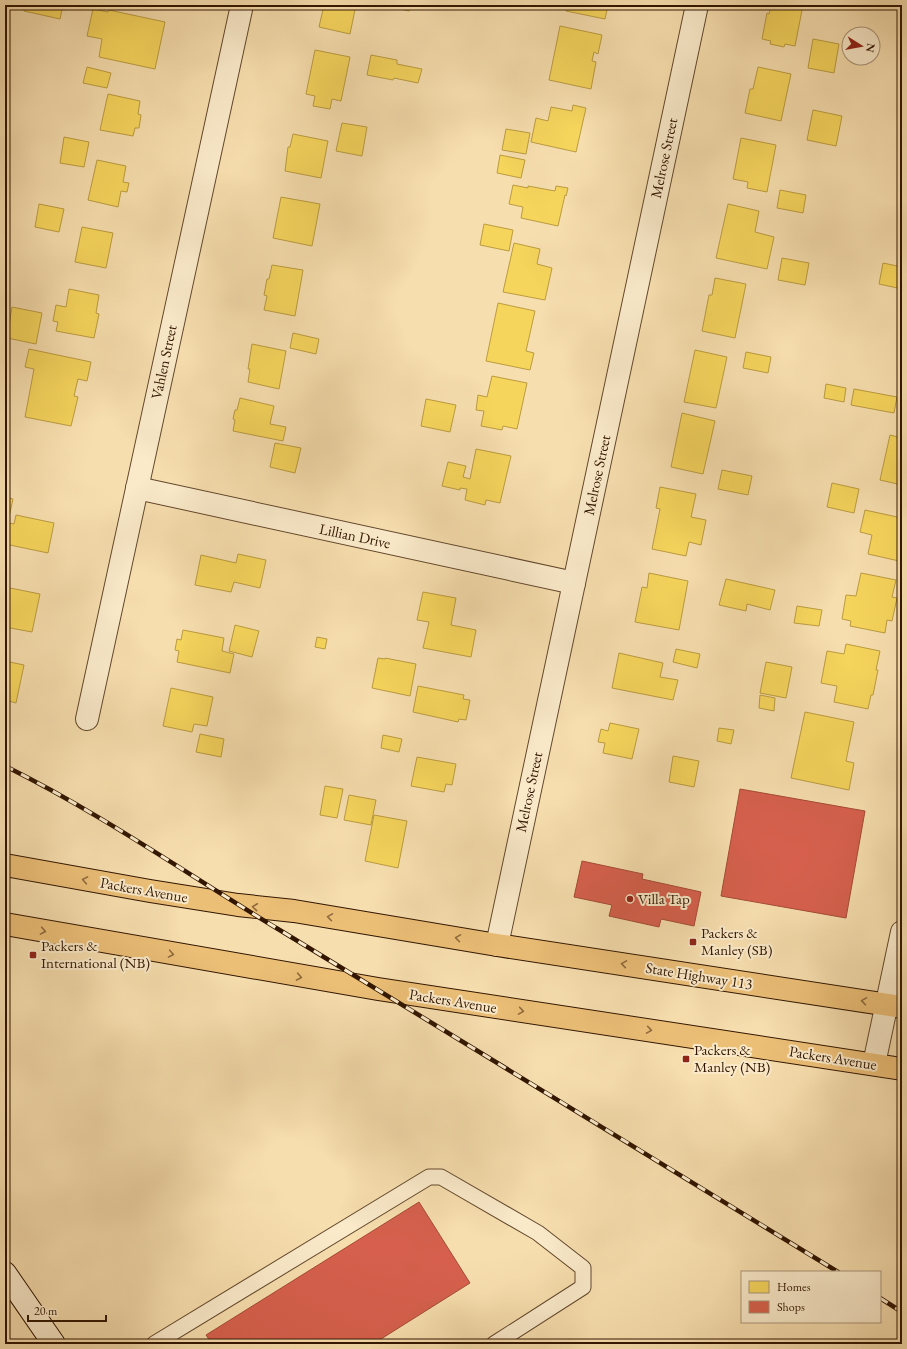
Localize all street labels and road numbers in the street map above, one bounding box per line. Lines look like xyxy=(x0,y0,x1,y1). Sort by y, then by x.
street label: Melrose Street xyxy=(646,116,681,200)
street label: Vahlen Street xyxy=(146,323,181,401)
street label: Melrose Street xyxy=(579,433,614,517)
street label: Lillian Drive xyxy=(318,519,393,552)
street label: Melrose Street xyxy=(511,750,546,834)
street label: Packers Avenue xyxy=(99,872,189,907)
street label: State Highway 113 xyxy=(644,958,754,993)
street label: Packers Avenue xyxy=(408,984,498,1017)
street label: Packers Avenue xyxy=(788,1041,878,1074)

